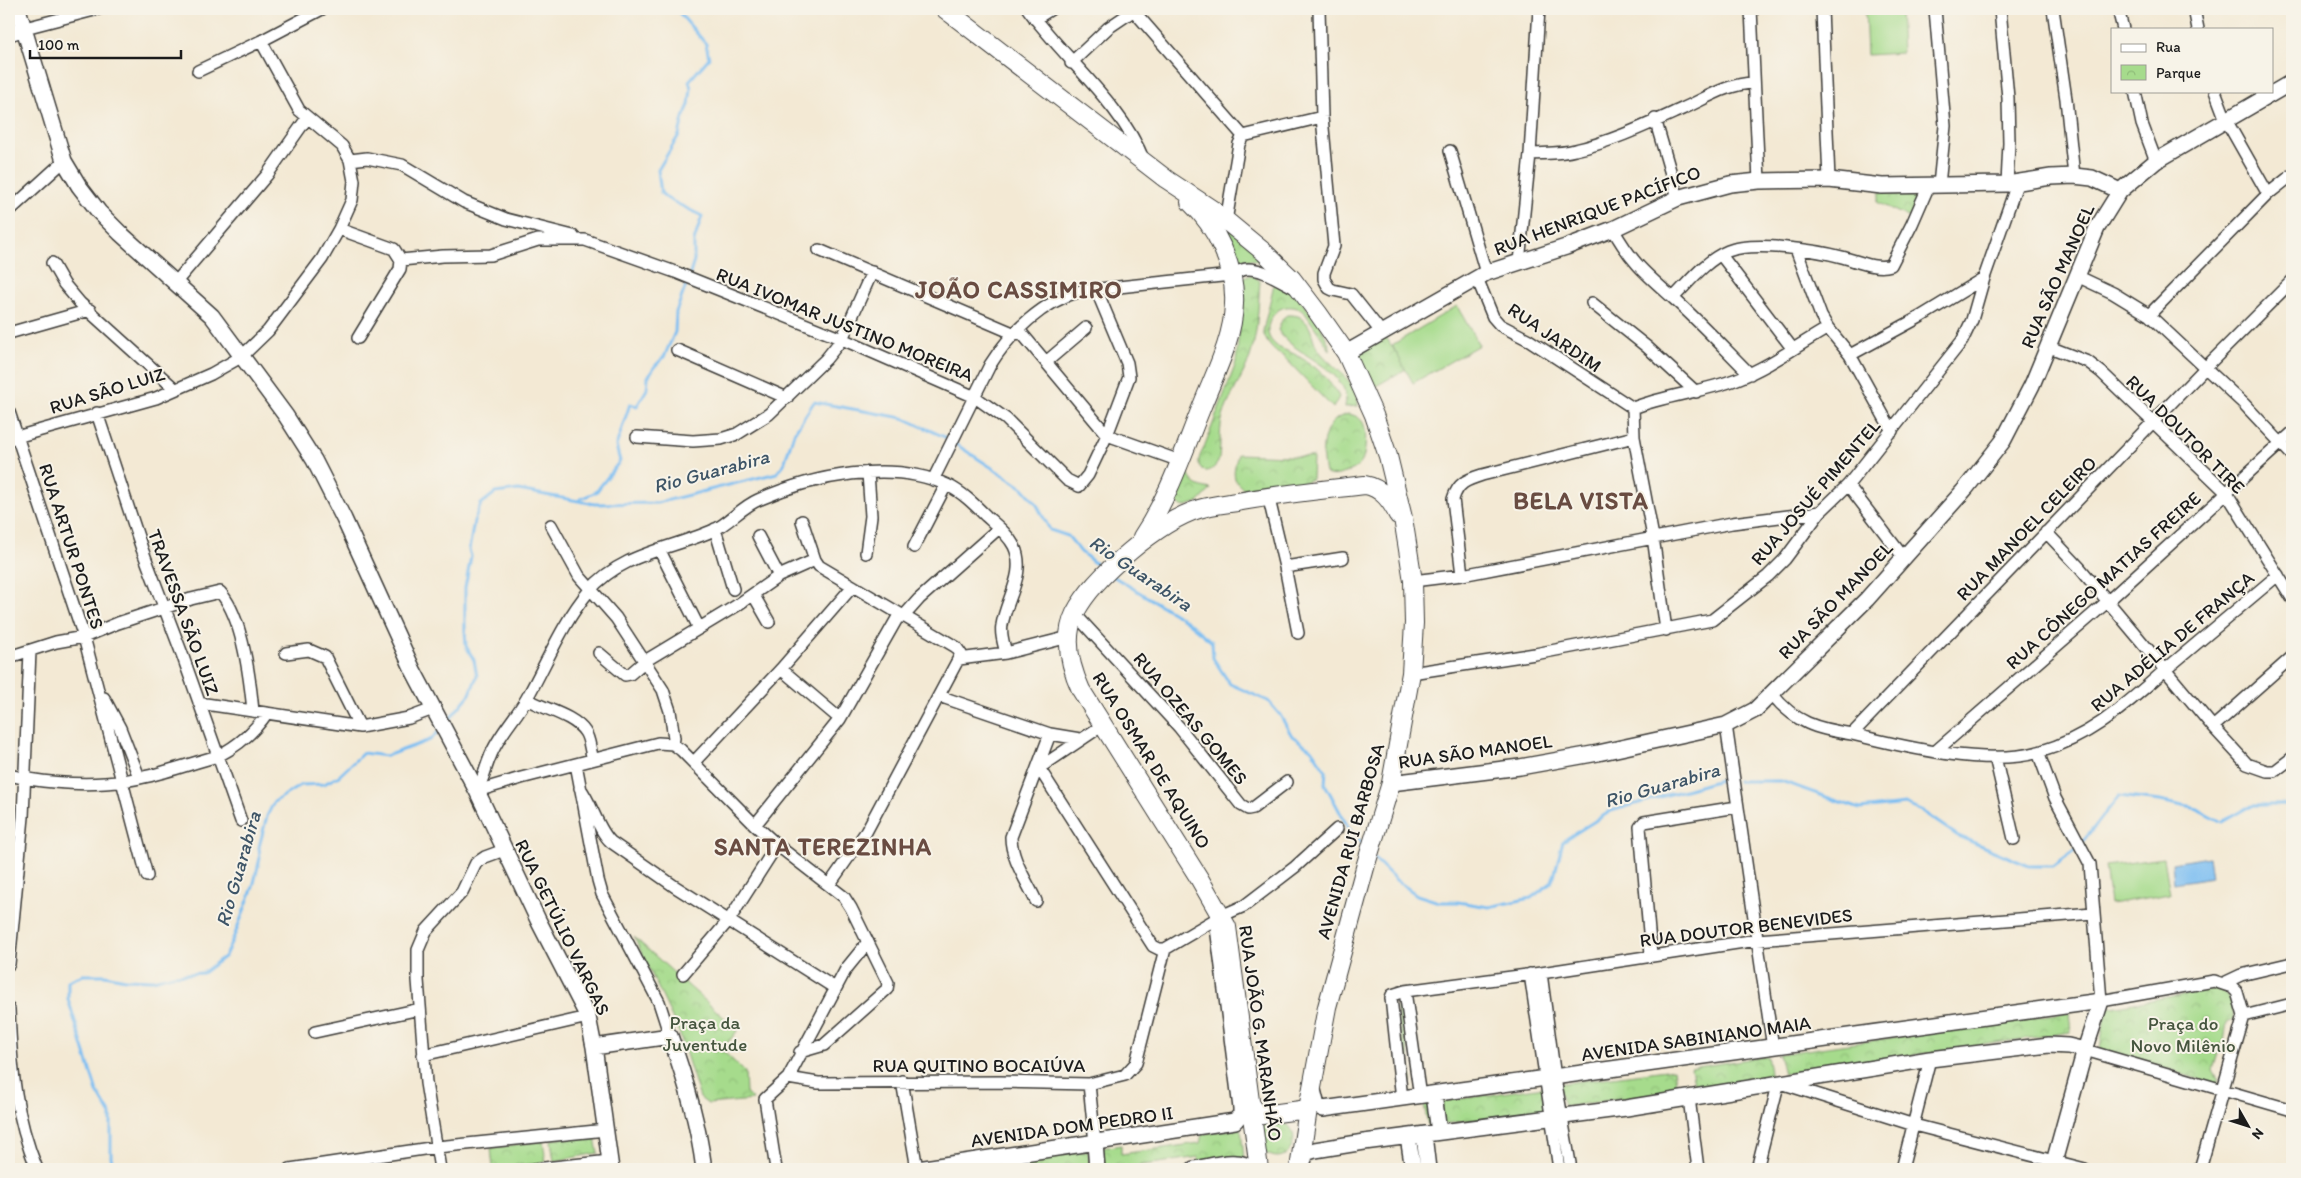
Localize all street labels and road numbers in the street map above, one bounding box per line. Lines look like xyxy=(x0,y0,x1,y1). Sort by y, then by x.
street label: RUA HENRIQUE PACÍFICO xyxy=(1490,160,1704,261)
street label: RUA SÃO MANOEL xyxy=(2015,200,2100,352)
street label: RUA IVOMAR JUSTINO MOREIRA xyxy=(713,262,977,387)
street label: RUA JARDIM xyxy=(1503,298,1606,377)
street label: RUA SÃO LUIZ xyxy=(47,362,168,419)
street label: RUA DOUTOR TIRE xyxy=(2121,370,2250,499)
street label: RUA JOSUÉ PIMENTEL xyxy=(1746,414,1885,570)
street label: RUA MANOEL CELEIRO xyxy=(1951,451,2101,605)
street label: RUA ARTUR PONTES xyxy=(34,460,109,632)
street label: RUA CÔNEGO MATIAS FREIRE xyxy=(2001,487,2206,674)
street label: TRAVESSA SÃO LUIZ xyxy=(143,526,224,699)
street label: RUA SÃO MANOEL xyxy=(1773,536,1898,664)
street label: RUA ADÉLIA DE FRANÇA xyxy=(2086,566,2259,717)
street label: RUA OZEAS GOMES xyxy=(1128,647,1253,789)
street label: RUA OSMAR DE AQUINO xyxy=(1088,667,1216,853)
street label: RUA SÃO MANOEL xyxy=(1397,729,1554,774)
street label: AVENIDA RUI BARBOSA xyxy=(1312,741,1389,942)
street label: RUA GETÚLIO VARGAS xyxy=(510,835,615,1019)
street label: RUA DOUTOR BENEVIDES xyxy=(1638,903,1854,952)
street label: RUA JOÃO G. MARANHÃO xyxy=(1234,924,1287,1143)
street label: AVENIDA SABINIANO MAIA xyxy=(1580,1011,1812,1066)
street label: RUA QUITINO BOCAIÚVA xyxy=(872,1054,1086,1077)
street label: AVENIDA DOM PEDRO II xyxy=(969,1101,1175,1152)

